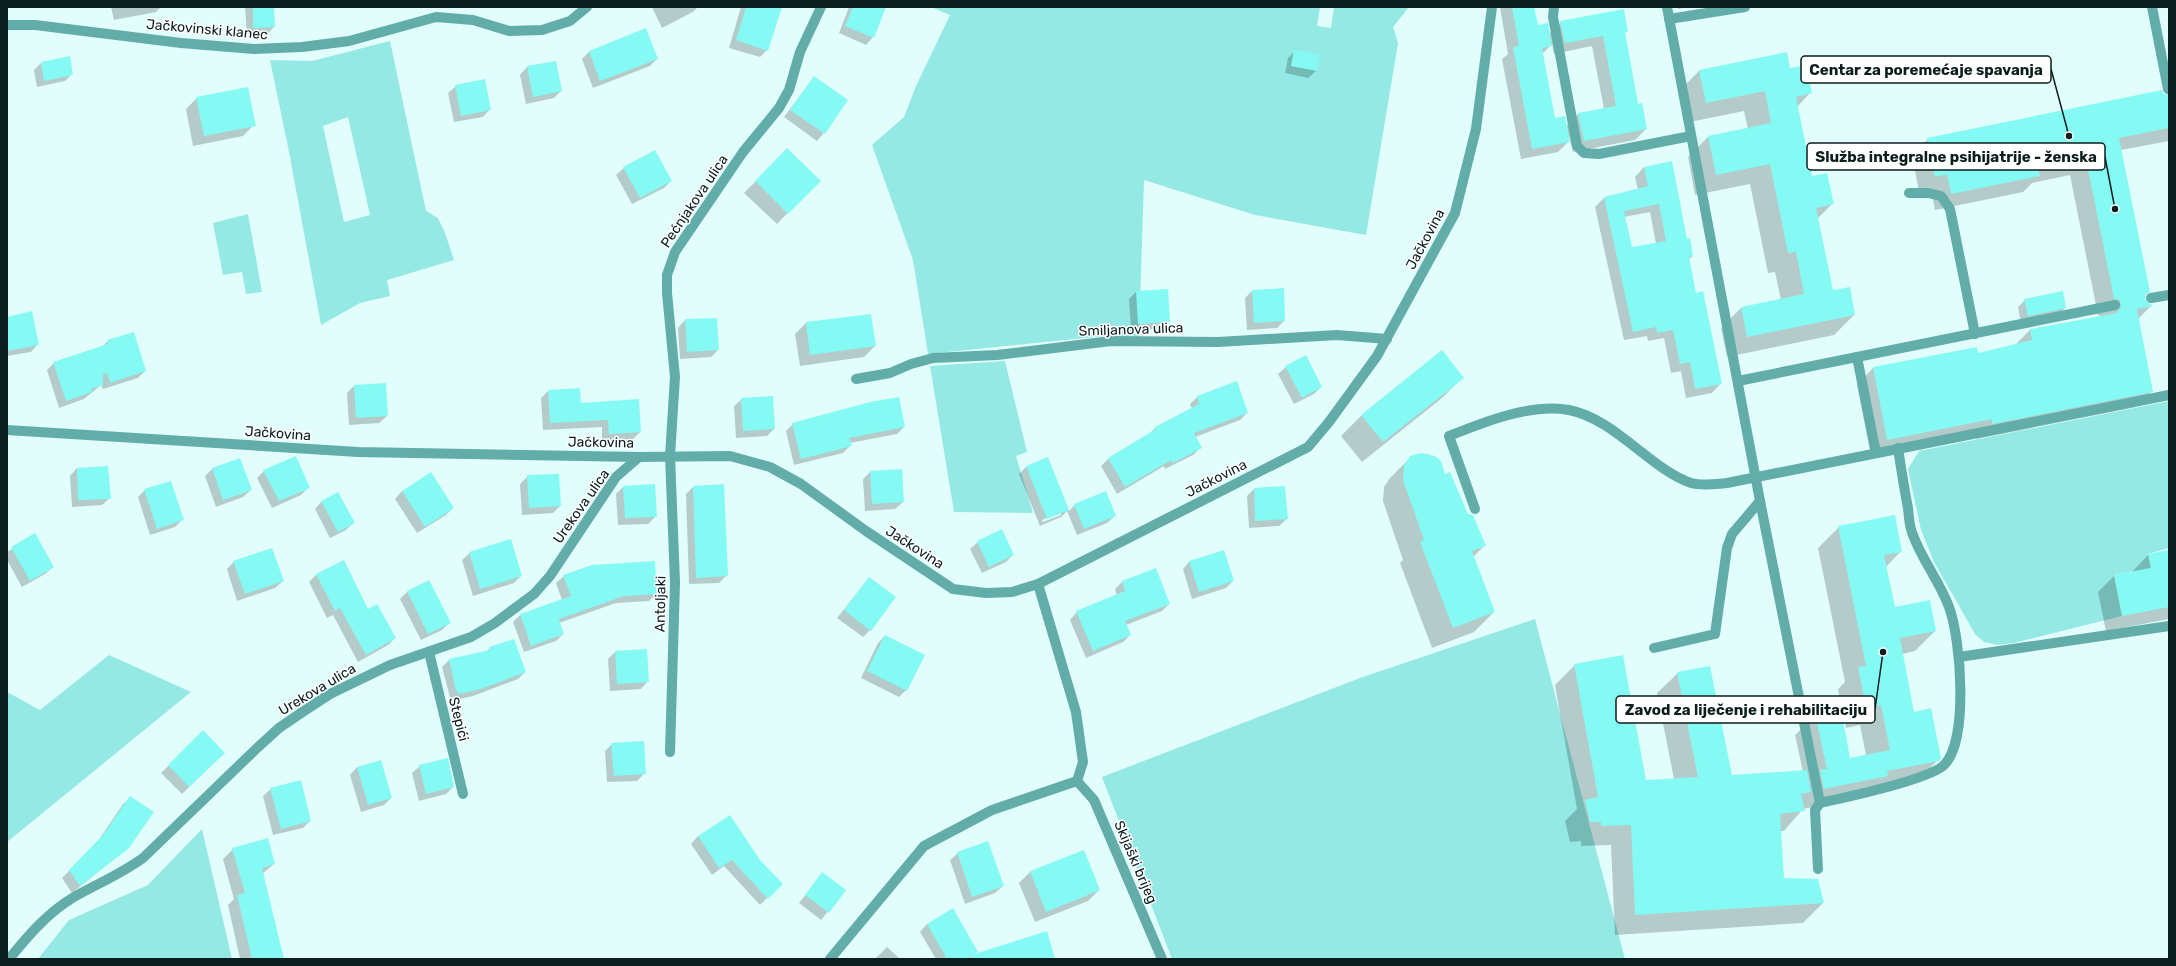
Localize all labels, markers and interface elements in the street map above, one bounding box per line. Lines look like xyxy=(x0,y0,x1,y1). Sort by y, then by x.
street label: Jačkovinski klanec xyxy=(145,16,269,43)
callout: Centar za poremećaje spavanja xyxy=(1801,56,2051,83)
text: Centar za poremećaje spavanja xyxy=(1809,61,2043,79)
callout: Služba integralne psihijatrije - ženska xyxy=(1807,143,2105,170)
text: Služba integralne psihijatrije - ženska xyxy=(1815,148,2097,166)
street label: Pećnjakova ulica xyxy=(657,152,732,251)
street label: Jačkovina xyxy=(1402,206,1449,272)
street label: Smiljanova ulica xyxy=(1078,319,1184,340)
street label: Jačkovina xyxy=(244,423,312,444)
street label: Jačkovina xyxy=(568,433,634,452)
street label: Jačkovina xyxy=(1183,456,1250,501)
street label: Urekova ulica xyxy=(550,466,613,547)
street label: Jačkovina xyxy=(882,522,947,573)
street label: Antoljaki xyxy=(652,576,669,632)
street label: Urekova ulica xyxy=(276,660,359,719)
street label: Stepići xyxy=(445,695,472,743)
callout: Zavod za liječenje i rehabilitaciju xyxy=(1616,696,1875,723)
text: Zavod za liječenje i rehabilitaciju xyxy=(1625,701,1867,719)
street label: Skijaški brijeg xyxy=(1110,818,1161,906)

